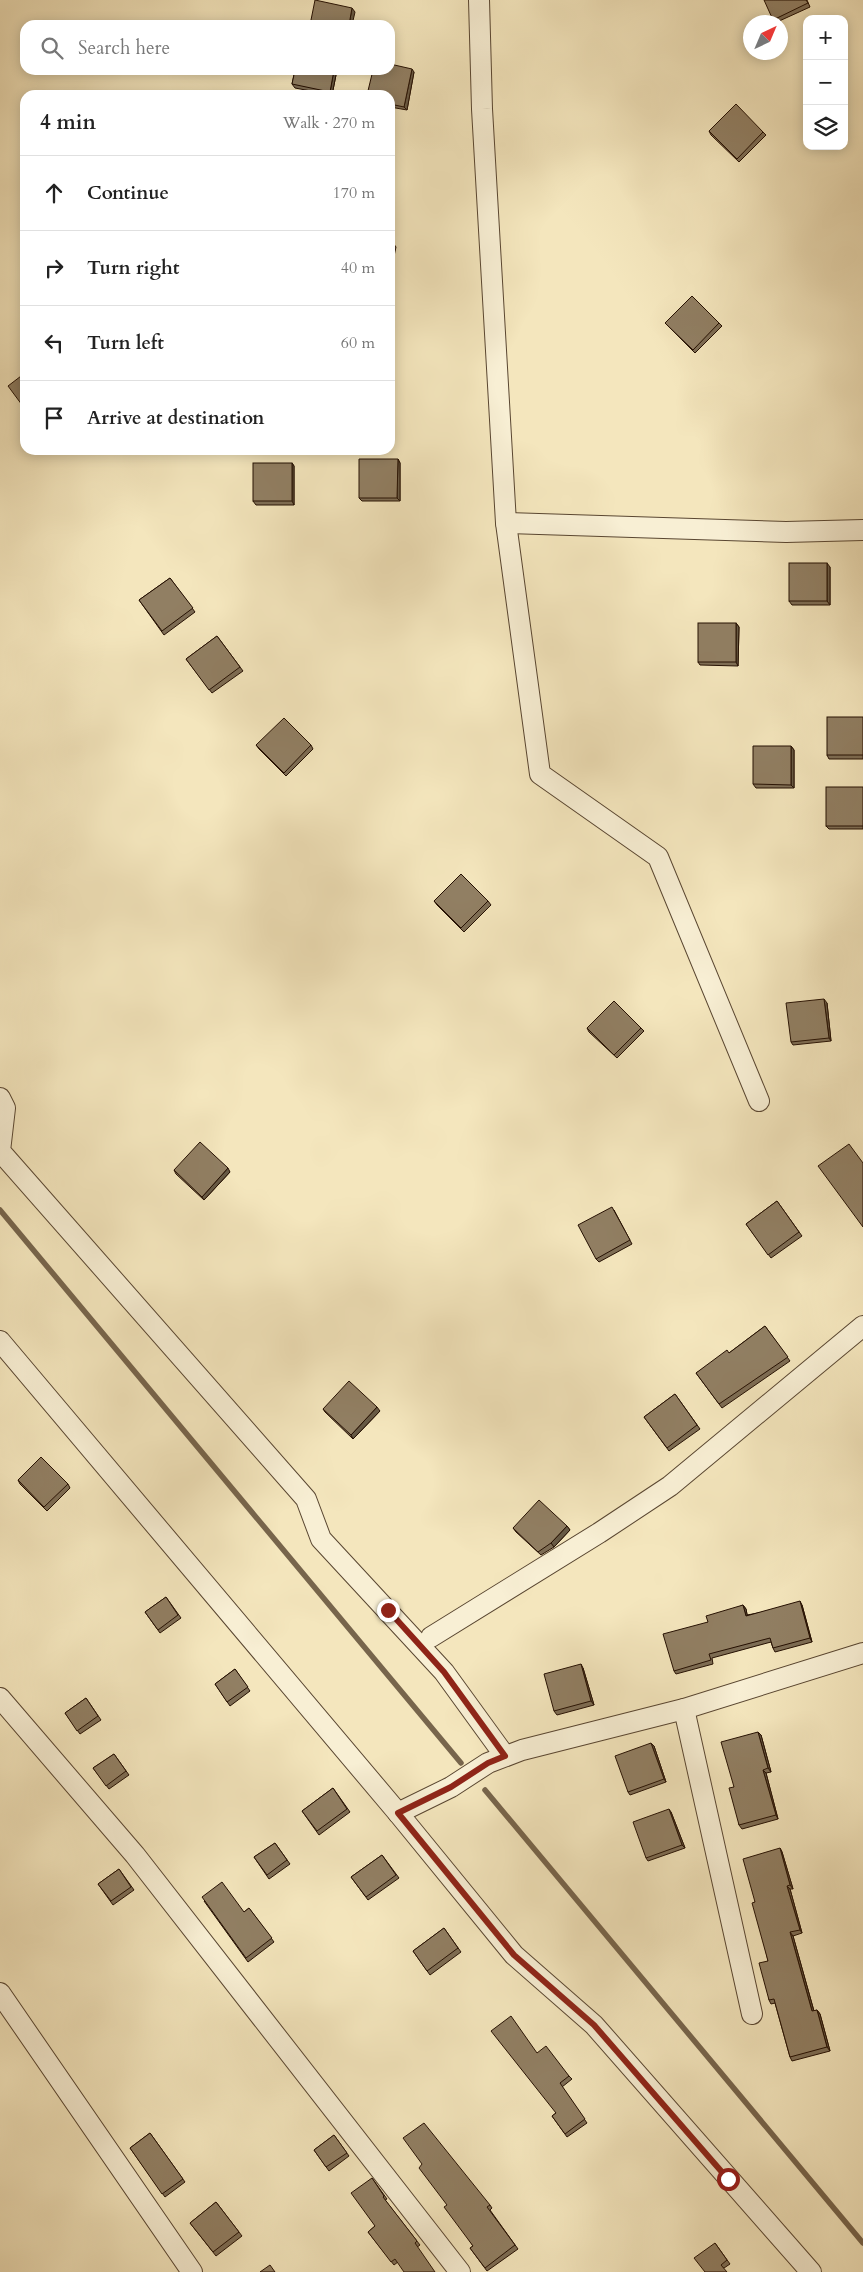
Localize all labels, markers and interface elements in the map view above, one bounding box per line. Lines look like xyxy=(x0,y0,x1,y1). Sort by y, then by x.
north arrow xyxy=(743,15,788,60)
map controls xyxy=(803,15,848,150)
button: + xyxy=(803,15,848,60)
search box xyxy=(20,20,395,75)
icon: search xyxy=(38,34,66,62)
text: Search here xyxy=(78,35,170,61)
button: − xyxy=(803,60,848,105)
button: layers xyxy=(803,105,848,150)
text: 4 min xyxy=(40,108,96,137)
text: Walk · 270 m xyxy=(283,112,375,134)
icon: ahead xyxy=(40,179,68,207)
text: Continue xyxy=(87,180,169,206)
text: 170 m xyxy=(333,182,375,204)
icon: right xyxy=(40,254,68,282)
text: Turn right xyxy=(87,255,179,281)
text: 40 m xyxy=(341,257,375,279)
icon: left xyxy=(40,329,68,357)
text: Turn left xyxy=(87,330,164,356)
text: 60 m xyxy=(341,332,375,354)
icon: arrive xyxy=(40,404,68,432)
text: Arrive at destination xyxy=(87,405,264,431)
route end xyxy=(377,1599,400,1622)
route start xyxy=(717,2168,740,2191)

